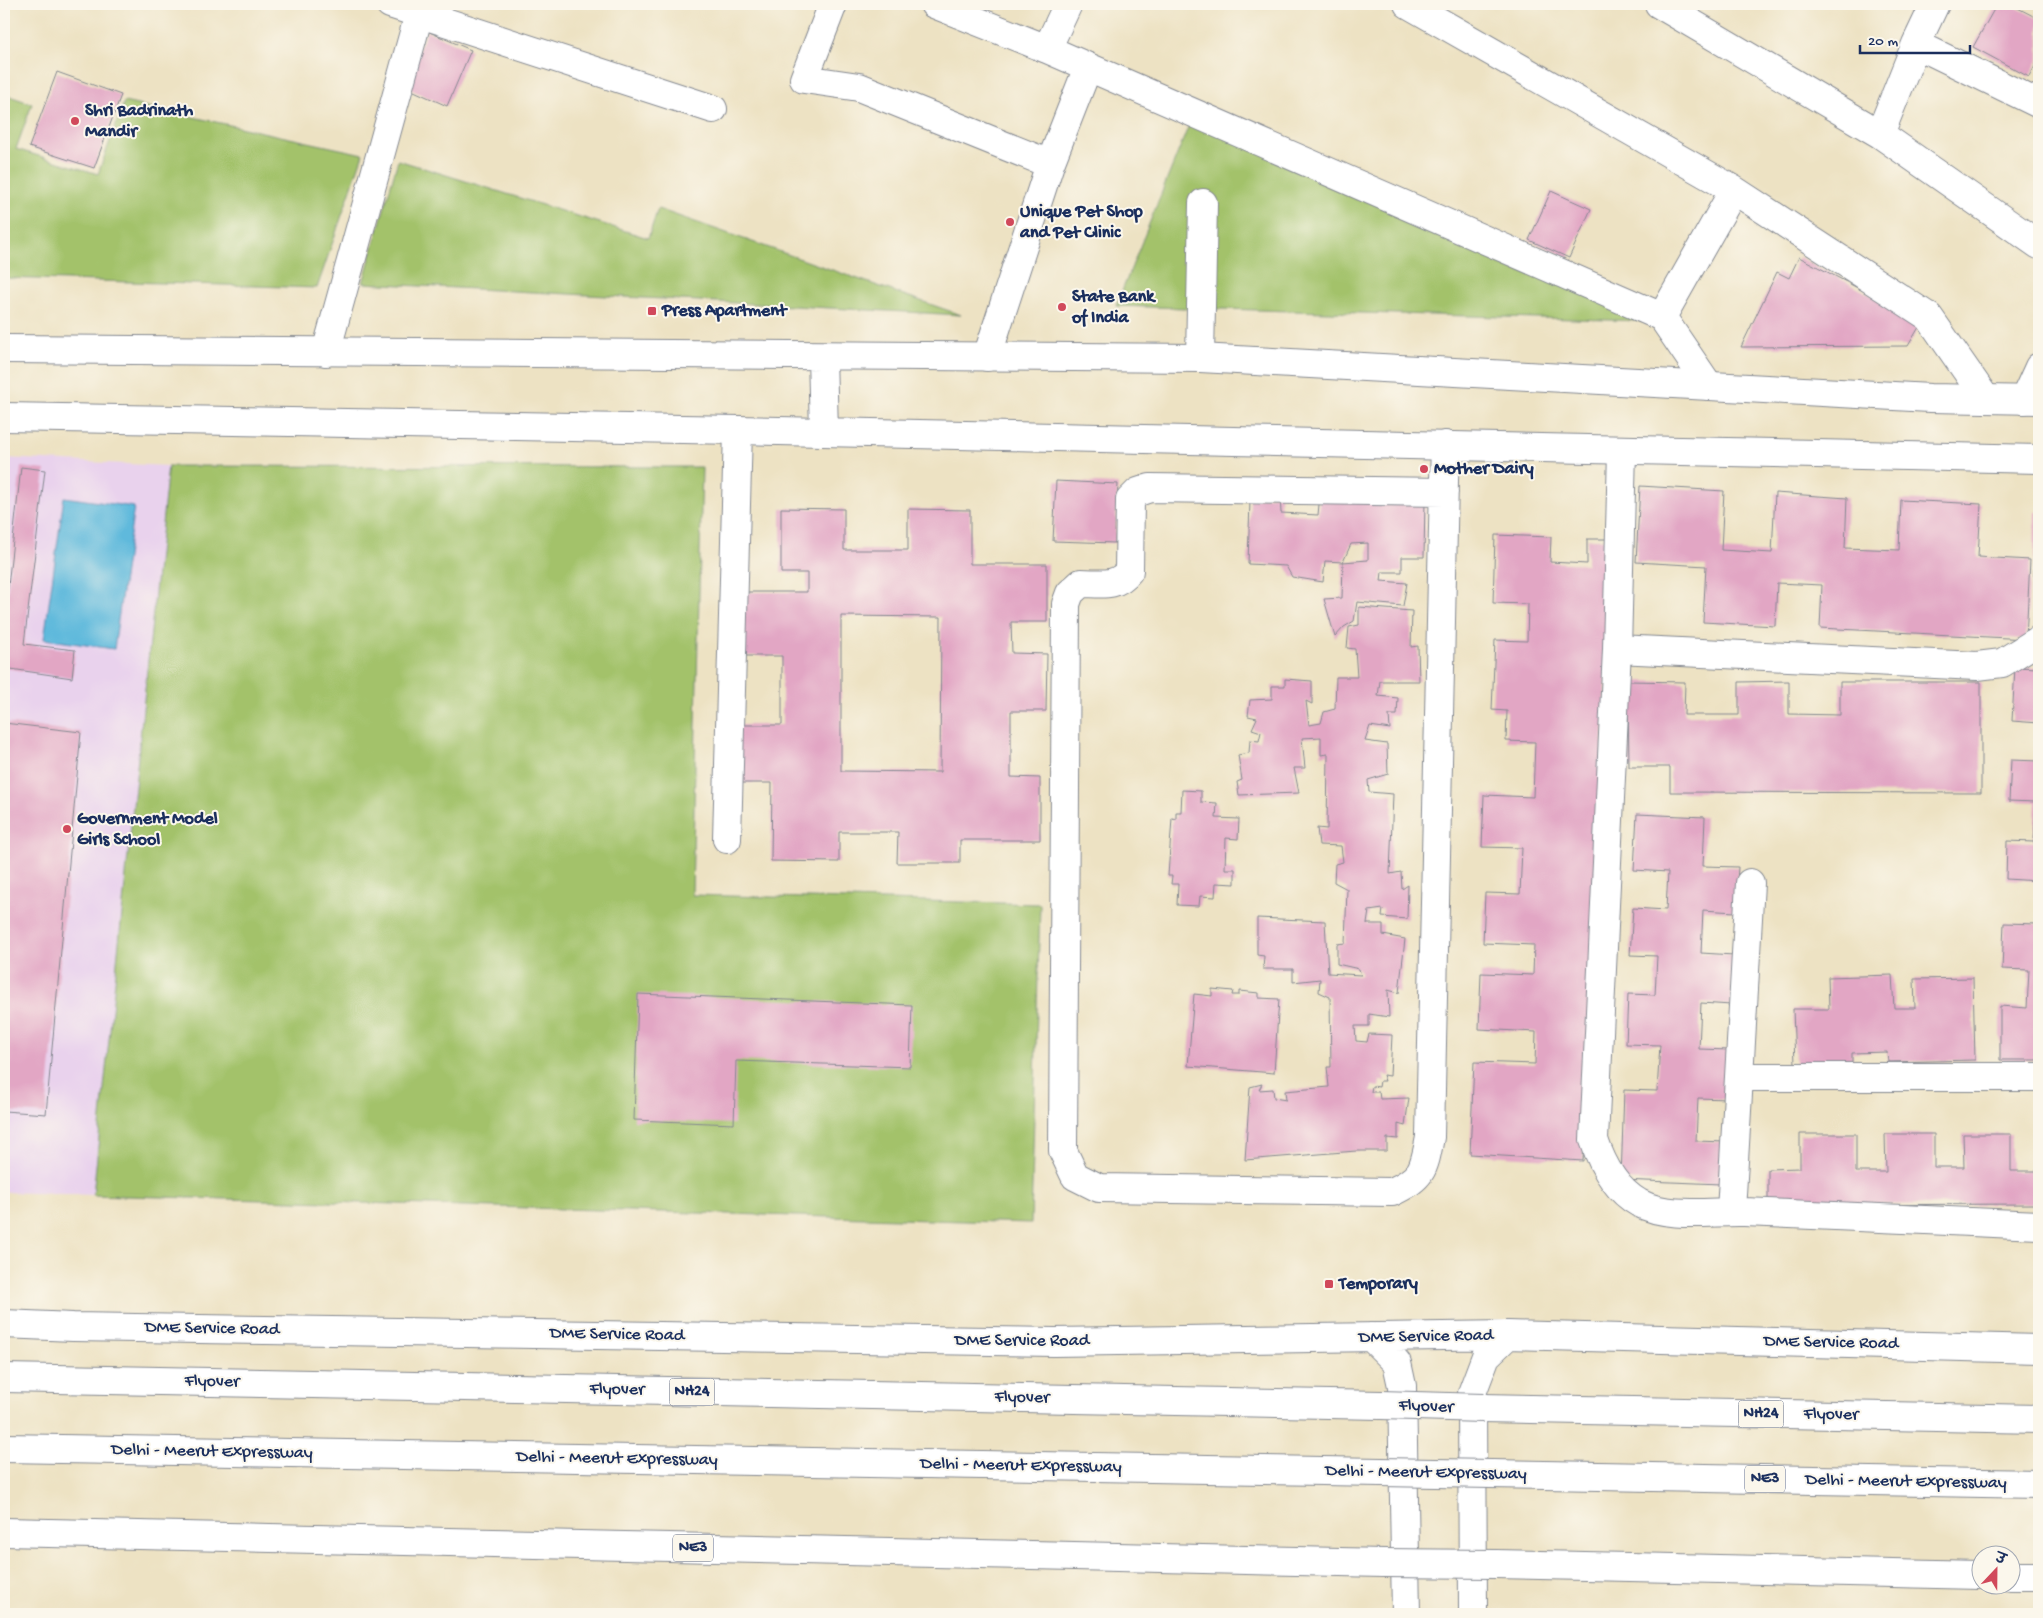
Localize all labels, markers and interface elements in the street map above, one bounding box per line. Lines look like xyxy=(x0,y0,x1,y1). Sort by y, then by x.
scale bar xyxy=(1860,22,1970,54)
text: 20 m xyxy=(1868,33,1898,51)
place label: Shri Badrinath Mandir xyxy=(85,101,193,143)
marker: Shri Badrinath Mandir xyxy=(69,115,81,127)
place label: Unique Pet Shop and Pet Clinic xyxy=(1019,202,1143,244)
marker: Unique Pet Shop and Pet Clinic xyxy=(1004,216,1016,228)
place label: State Bank of India xyxy=(1071,287,1156,329)
place label: Press Apartment xyxy=(661,301,788,322)
marker: State Bank of India xyxy=(1056,301,1068,313)
marker: Press Apartment xyxy=(646,305,658,317)
place label: Mother Dairy xyxy=(1434,459,1534,480)
marker: Mother Dairy xyxy=(1418,463,1430,475)
place label: Government Model Girls School xyxy=(77,809,218,851)
marker: Government Model Girls School xyxy=(61,823,73,835)
place label: Temporary xyxy=(1337,1274,1418,1295)
marker: Temporary xyxy=(1323,1278,1335,1290)
street label: DME Service Road xyxy=(144,1317,281,1341)
street label: DME Service Road xyxy=(549,1323,686,1347)
street label: DME Service Road xyxy=(1358,1325,1495,1349)
street label: DME Service Road xyxy=(954,1331,1091,1352)
street label: DME Service Road xyxy=(1763,1331,1900,1355)
street label: Flyover xyxy=(183,1371,241,1393)
road number: NH24 xyxy=(670,1378,714,1405)
street label: Flyover xyxy=(588,1379,646,1401)
street label: Flyover xyxy=(993,1387,1051,1409)
street label: Flyover xyxy=(1397,1396,1455,1419)
road number: NH24 xyxy=(1738,1400,1784,1428)
street label: Flyover xyxy=(1802,1404,1860,1426)
street label: Delhi - Meerut Expressway xyxy=(110,1440,313,1464)
street label: Delhi - Meerut Expressway xyxy=(515,1447,718,1471)
street label: Delhi - Meerut Expressway xyxy=(919,1454,1122,1478)
street label: Delhi - Meerut Expressway xyxy=(1324,1461,1527,1485)
road number: NE3 xyxy=(1745,1466,1785,1492)
street label: Delhi - Meerut Expressway xyxy=(1804,1470,2007,1494)
road number: NE3 xyxy=(673,1535,713,1562)
north arrow xyxy=(1970,1546,2020,1596)
text: उ xyxy=(1991,1550,2009,1571)

